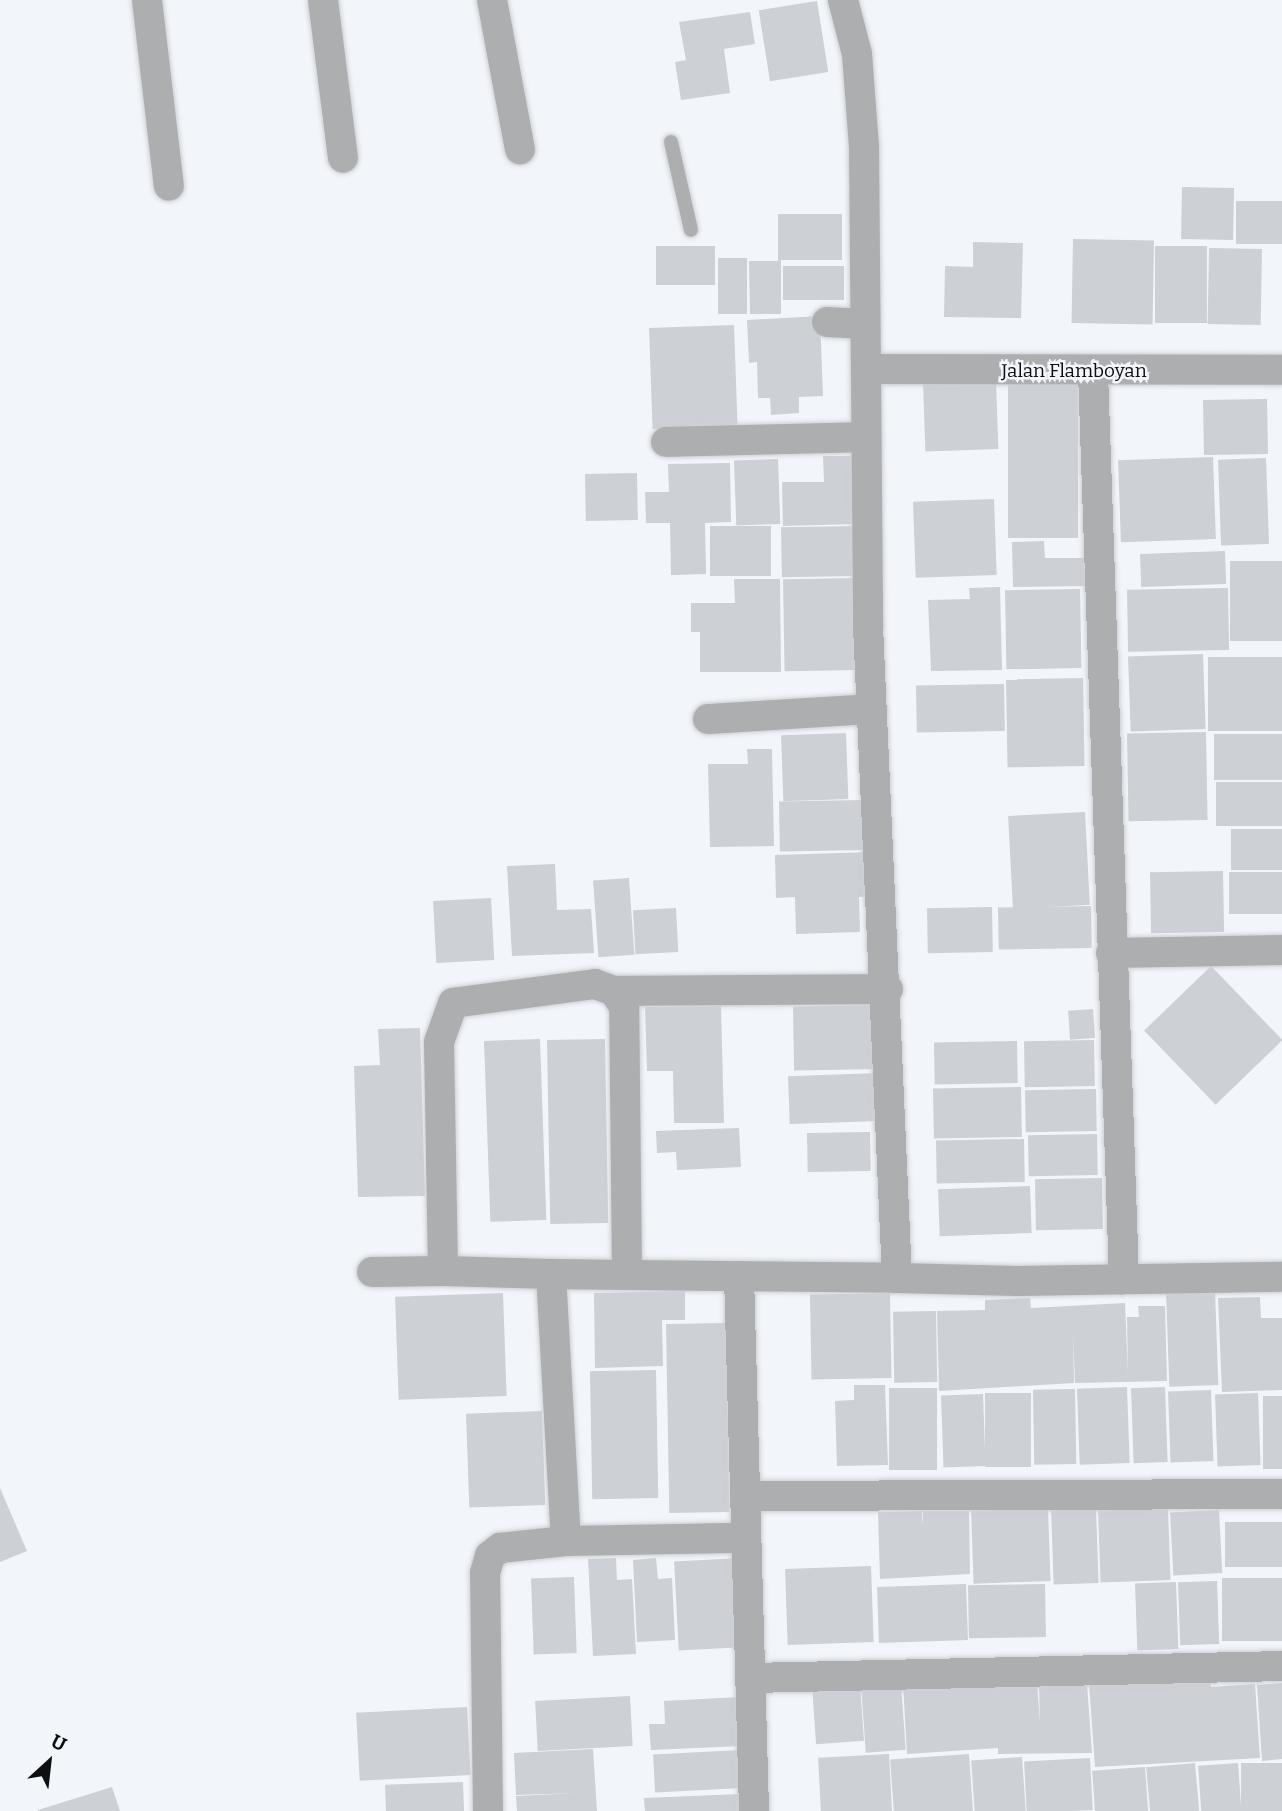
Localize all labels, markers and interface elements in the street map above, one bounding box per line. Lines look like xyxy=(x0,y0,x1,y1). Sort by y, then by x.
street label: Jalan Flamboyan xyxy=(1001,360,1147,382)
north arrow xyxy=(14,1727,84,1797)
text: U xyxy=(47,1729,70,1756)

